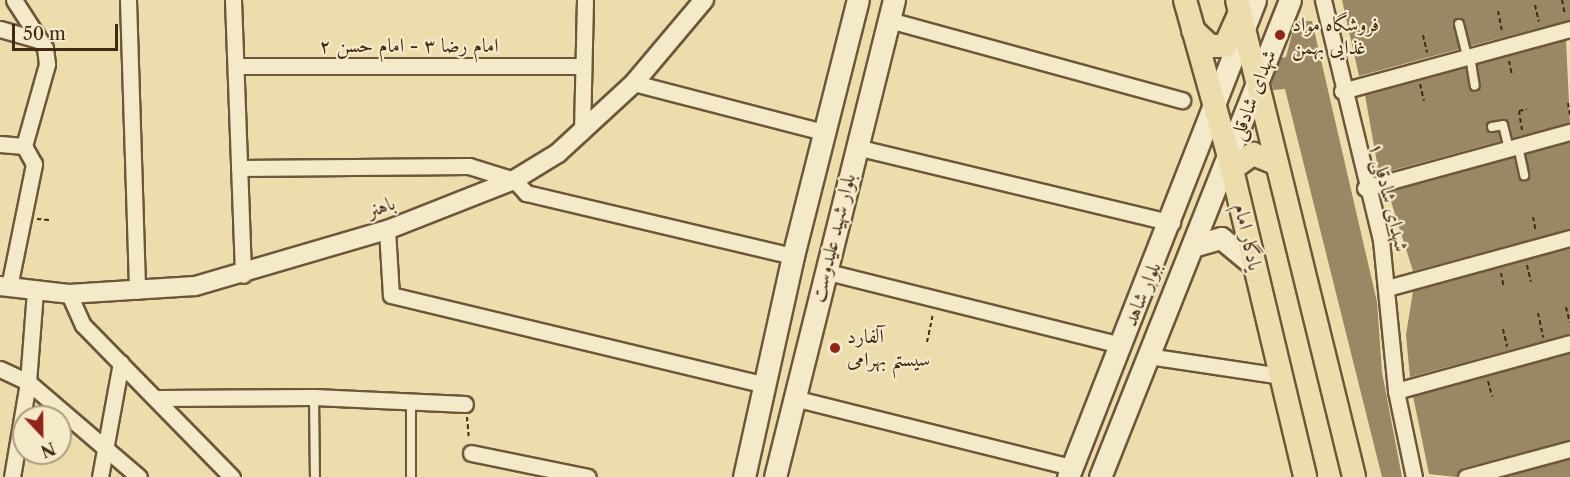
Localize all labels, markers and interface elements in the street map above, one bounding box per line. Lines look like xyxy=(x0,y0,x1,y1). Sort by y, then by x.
scale bar xyxy=(15,12,122,50)
place label: فروشگاه مواد غذایی بهمن xyxy=(1292,12,1379,59)
text: 50 m xyxy=(23,23,66,45)
marker: فروشگاه مواد غذایی بهمن xyxy=(1273,28,1287,42)
street label: امام رضا ۳ - امام حسن ۲ xyxy=(319,33,499,57)
street label: شهدای شادقلی xyxy=(1225,47,1281,143)
street label: شهدای شادقلی ۱ xyxy=(1364,140,1414,254)
street label: بلوار شهید علیدوست xyxy=(805,171,861,305)
street label: باهنر xyxy=(364,191,398,223)
street label: یادگار امام xyxy=(1229,201,1267,273)
street label: بلوار شاهد xyxy=(1118,258,1166,330)
place label: آلفارد سیستم بهرامی xyxy=(847,324,930,371)
marker: آلفارد سیستم بهرامی xyxy=(828,341,842,355)
north arrow xyxy=(12,405,72,465)
text: N xyxy=(38,438,58,462)

